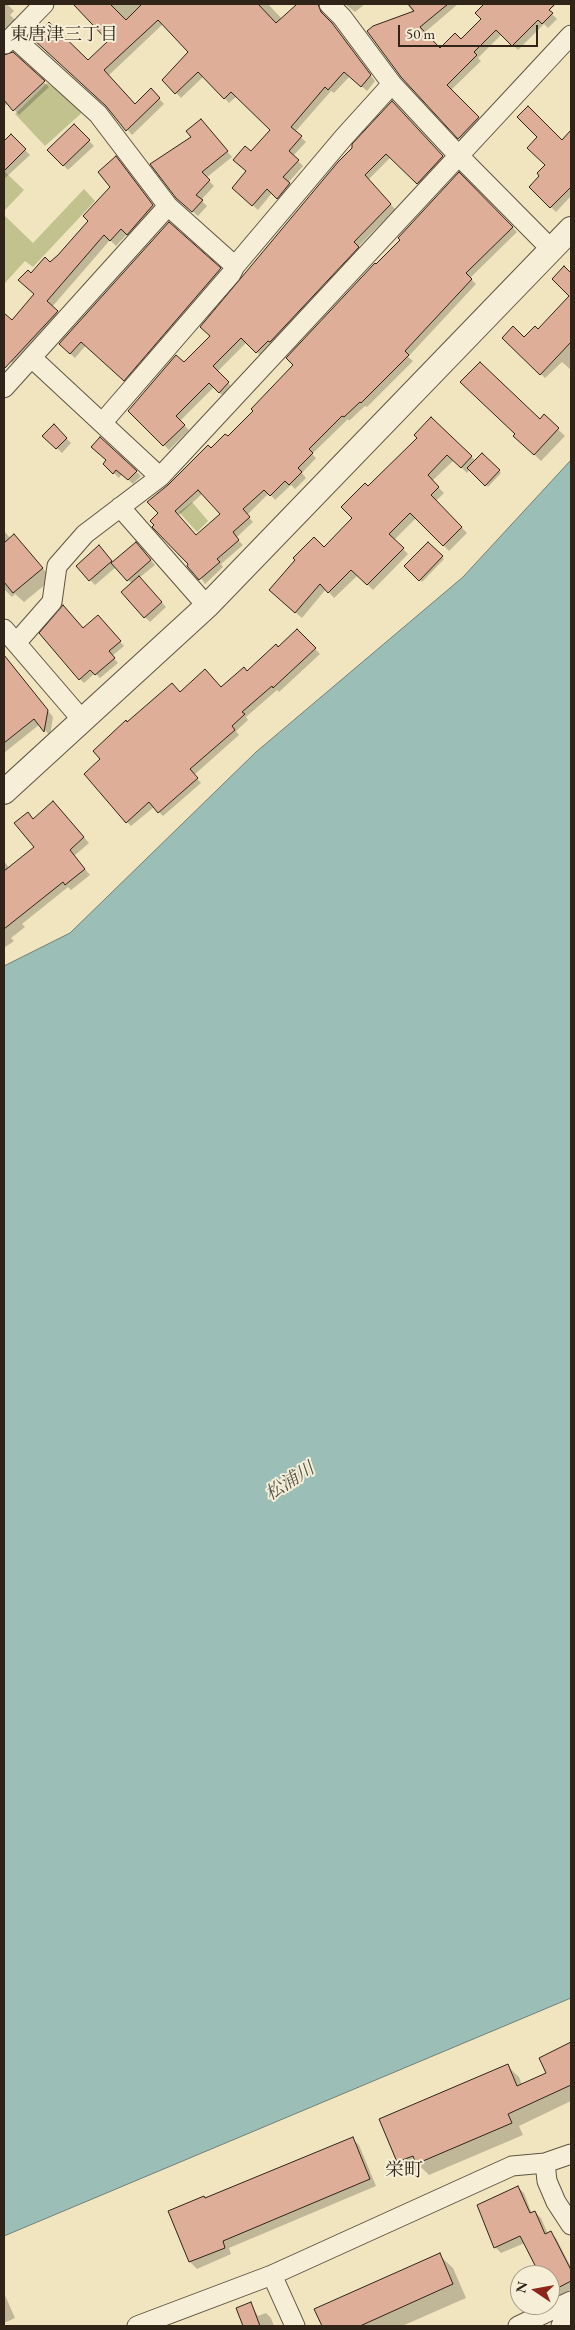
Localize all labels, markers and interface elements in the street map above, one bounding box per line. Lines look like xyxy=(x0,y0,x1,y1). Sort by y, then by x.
scale bar xyxy=(400,15,540,47)
district label: 東唐津三丁目 xyxy=(10,24,118,46)
text: 50 m xyxy=(406,24,435,43)
water label: 松浦川 xyxy=(261,1458,319,1506)
district label: 栄町 xyxy=(385,2160,423,2182)
north arrow xyxy=(510,2265,560,2315)
text: N xyxy=(511,2280,531,2295)

